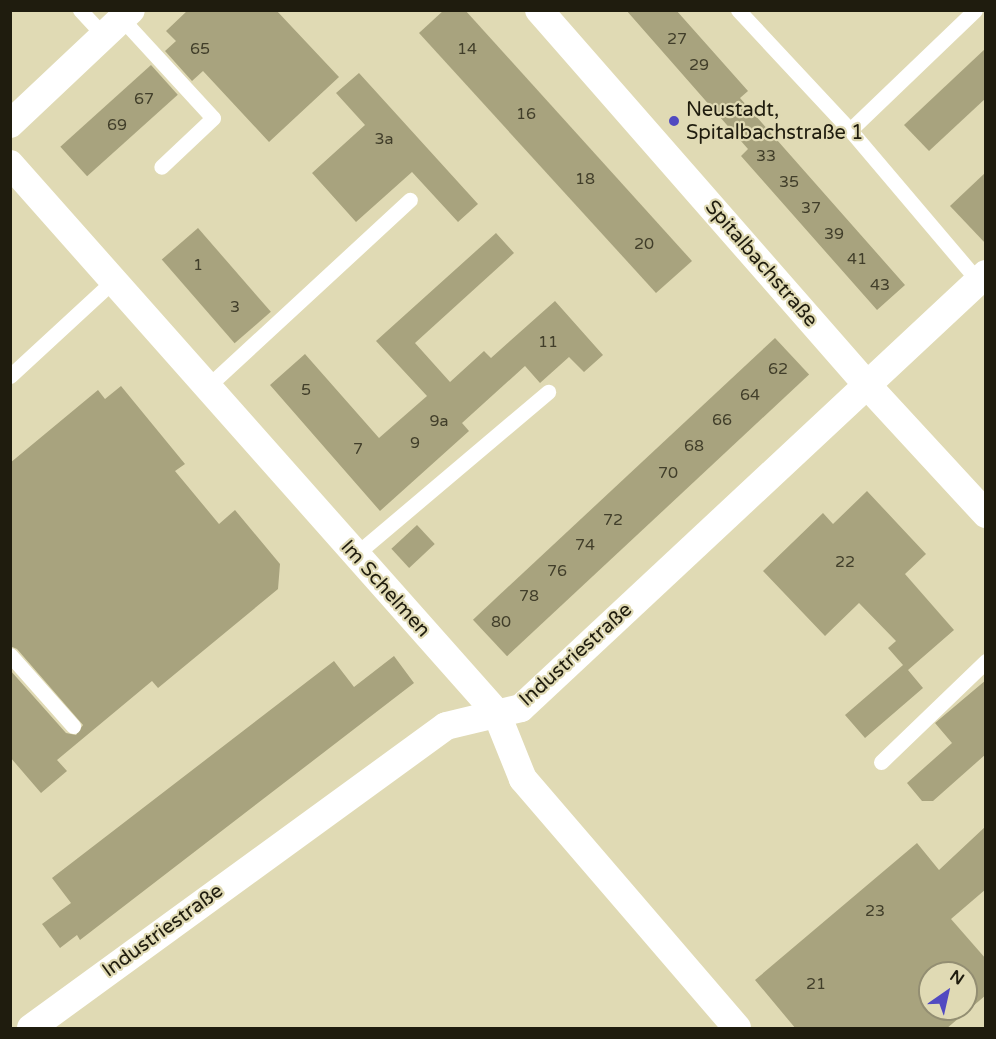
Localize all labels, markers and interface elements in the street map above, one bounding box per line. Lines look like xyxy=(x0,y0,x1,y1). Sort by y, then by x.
house number: 27 xyxy=(667,29,687,49)
house number: 65 xyxy=(190,39,210,59)
house number: 14 xyxy=(457,39,477,59)
house number: 29 xyxy=(689,55,709,75)
house number: 67 xyxy=(134,89,154,109)
place label: Neustadt, Spitalbachstraße 1 xyxy=(686,98,864,145)
house number: 16 xyxy=(516,104,536,124)
marker: Neustadt, Spitalbachstraße 1 xyxy=(667,114,681,128)
house number: 69 xyxy=(107,115,127,135)
house number: 3a xyxy=(374,129,394,149)
house number: 33 xyxy=(756,146,776,166)
house number: 18 xyxy=(575,169,595,189)
house number: 35 xyxy=(779,172,799,192)
street label: Spitalbachstraße xyxy=(700,196,822,332)
house number: 37 xyxy=(801,198,821,218)
house number: 39 xyxy=(824,224,844,244)
house number: 20 xyxy=(634,234,654,254)
house number: 41 xyxy=(847,249,867,269)
house number: 1 xyxy=(193,255,203,275)
house number: 43 xyxy=(870,275,890,295)
house number: 3 xyxy=(230,297,240,317)
house number: 11 xyxy=(538,332,558,352)
house number: 62 xyxy=(768,359,788,379)
house number: 5 xyxy=(301,380,311,400)
house number: 64 xyxy=(740,385,760,405)
house number: 66 xyxy=(712,410,732,430)
house number: 9a xyxy=(429,411,449,431)
house number: 9 xyxy=(410,433,420,453)
house number: 68 xyxy=(684,436,704,456)
house number: 7 xyxy=(353,439,363,459)
house number: 70 xyxy=(658,463,678,483)
house number: 72 xyxy=(603,510,623,530)
street label: Im Schelmen xyxy=(335,535,435,643)
house number: 74 xyxy=(575,535,595,555)
house number: 22 xyxy=(835,552,855,572)
house number: 76 xyxy=(547,561,567,581)
house number: 78 xyxy=(519,586,539,606)
street label: Industriestraße xyxy=(515,598,637,712)
house number: 80 xyxy=(491,612,511,632)
street label: Industriestraße xyxy=(98,879,228,983)
house number: 23 xyxy=(865,901,885,921)
north arrow xyxy=(918,961,978,1021)
text: N xyxy=(946,966,968,990)
house number: 21 xyxy=(806,974,826,994)

